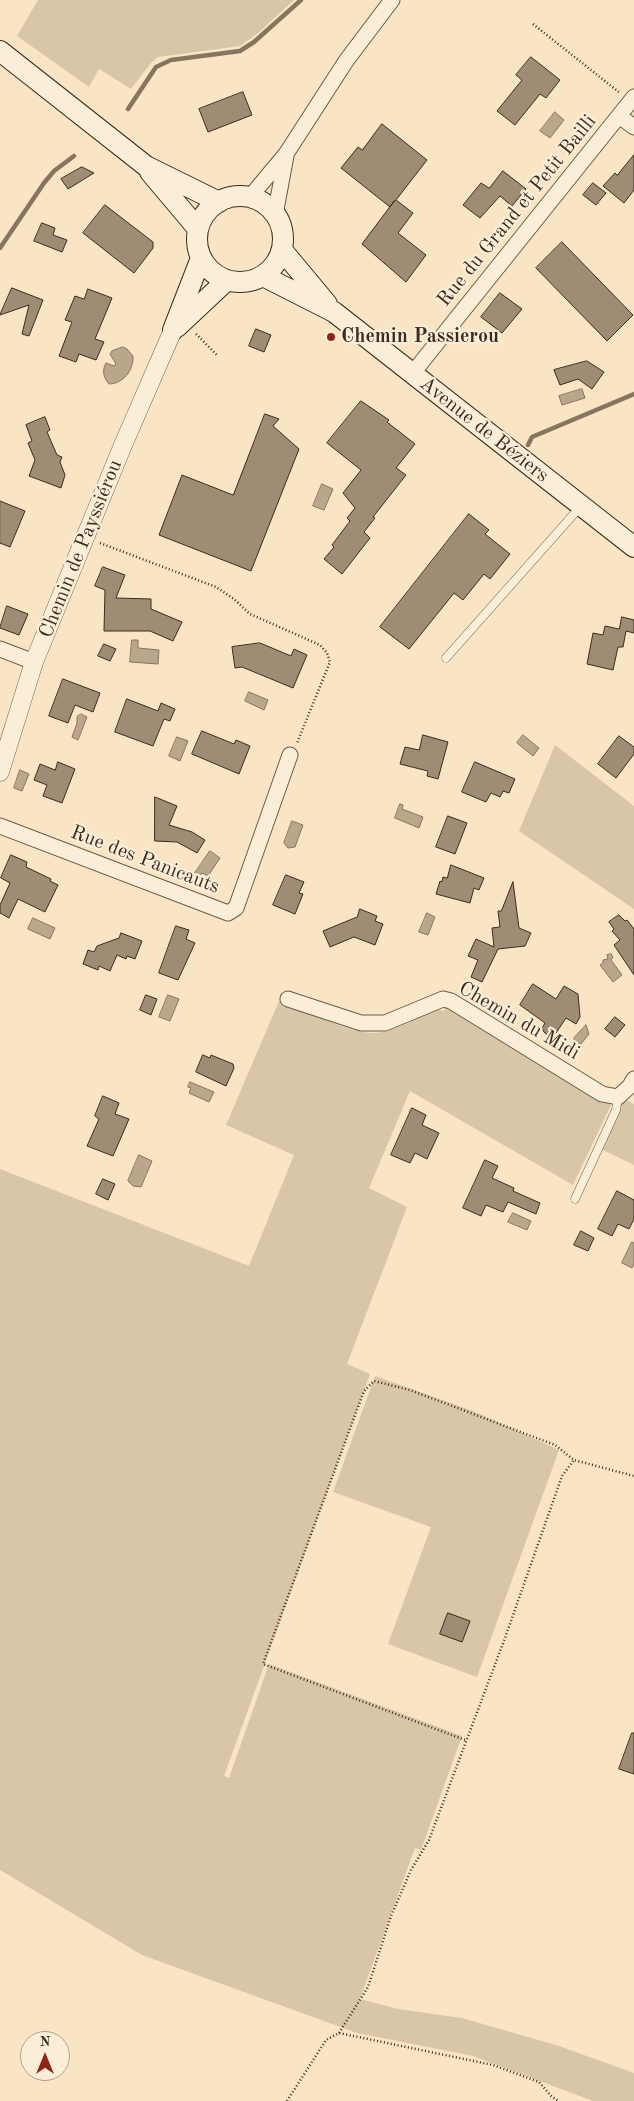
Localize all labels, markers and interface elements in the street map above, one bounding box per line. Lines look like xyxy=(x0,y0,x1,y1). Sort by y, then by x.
street label: Rue du Grand et Petit Bailli xyxy=(432,110,602,312)
place label: Chemin Passierou xyxy=(341,325,499,349)
marker: Chemin Passierou xyxy=(325,331,337,343)
street label: Avenue de Béziers xyxy=(415,372,553,488)
street label: Chemin de Payssiérou xyxy=(34,456,128,642)
street label: Rue des Panicauts xyxy=(67,821,223,899)
street label: Chemin du Midi xyxy=(454,977,584,1065)
north arrow xyxy=(20,2031,70,2081)
text: N xyxy=(40,2035,50,2049)

